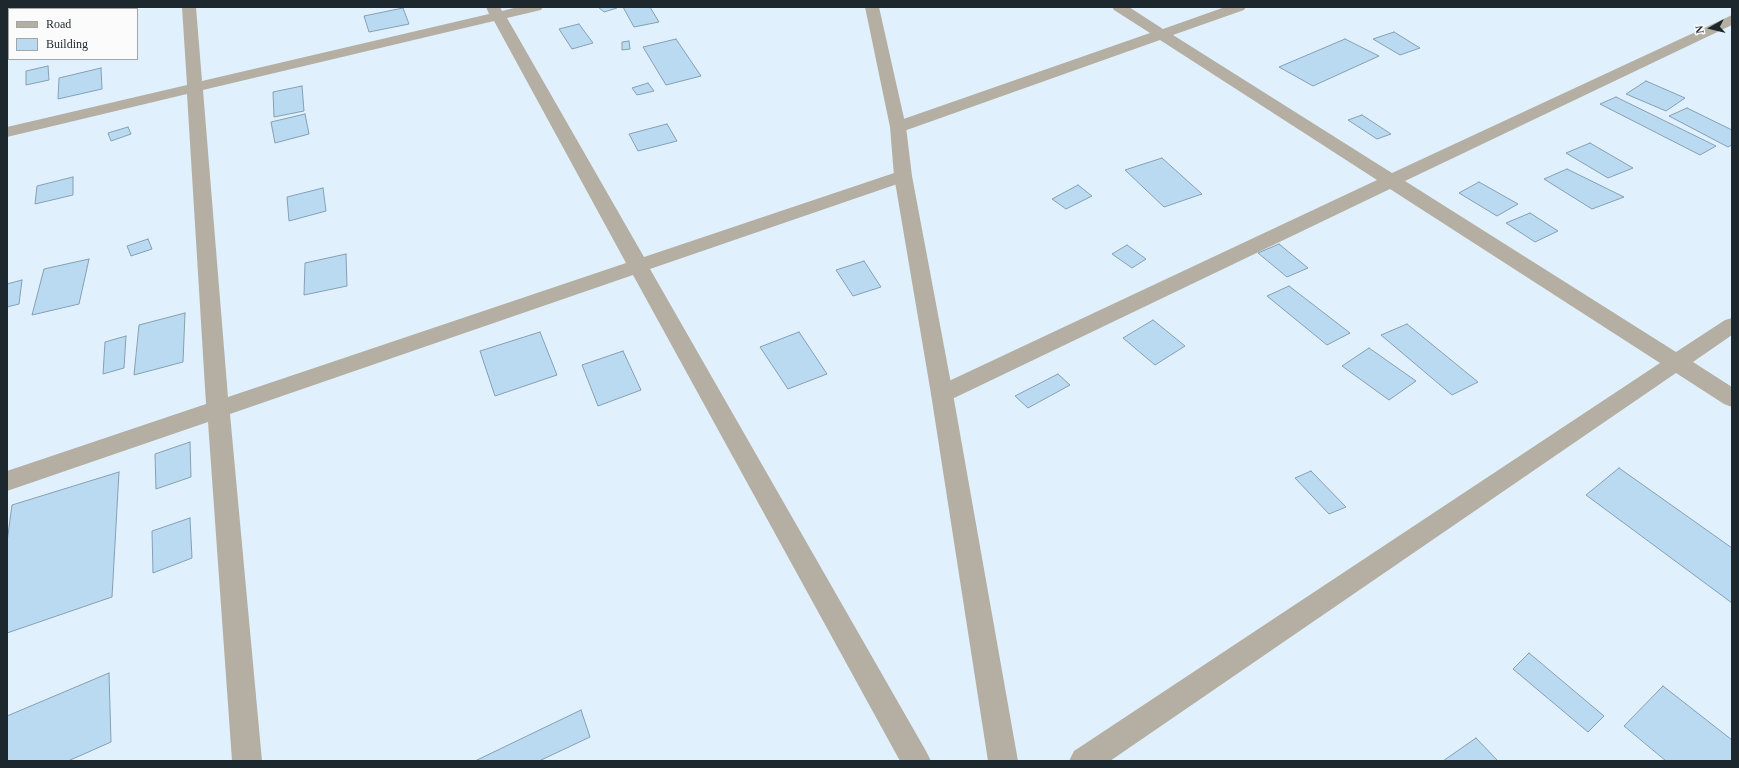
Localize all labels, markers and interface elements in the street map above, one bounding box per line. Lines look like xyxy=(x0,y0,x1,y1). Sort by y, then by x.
legend xyxy=(8,8,138,60)
north arrow xyxy=(1691,8,1731,48)
text: Road xyxy=(46,17,71,31)
text: N xyxy=(1693,25,1706,34)
text: Building xyxy=(46,37,88,51)

